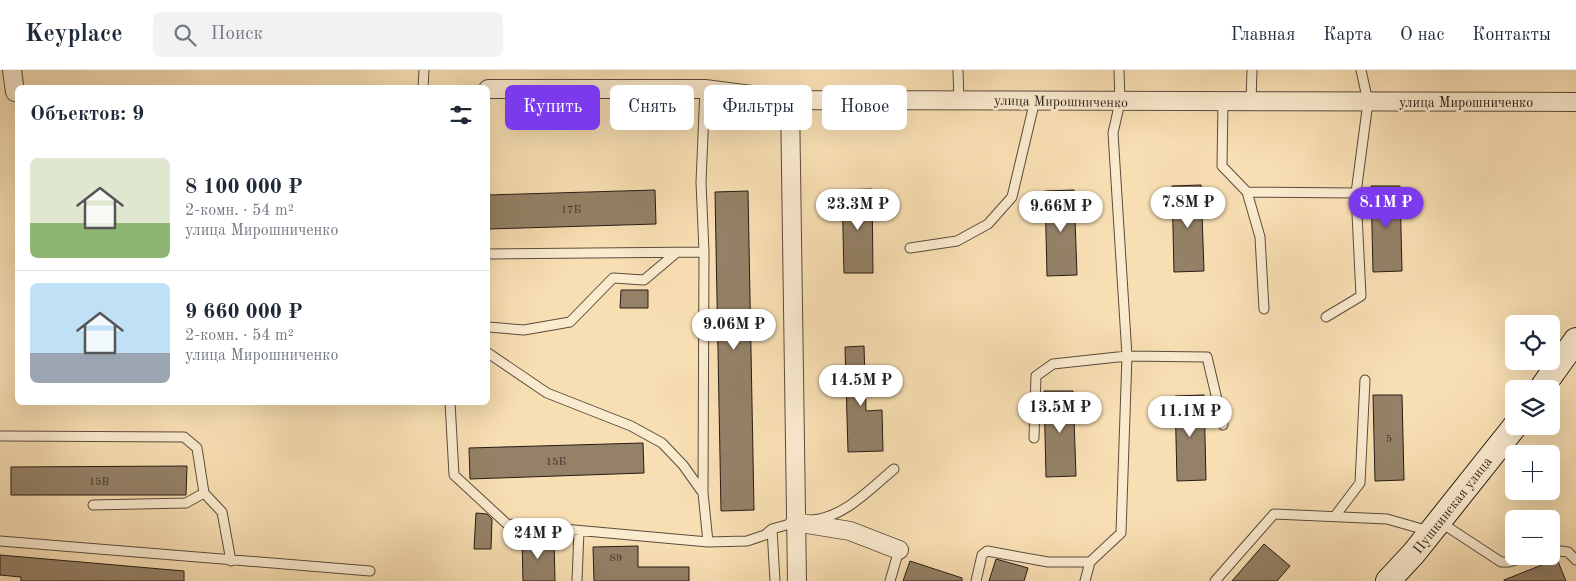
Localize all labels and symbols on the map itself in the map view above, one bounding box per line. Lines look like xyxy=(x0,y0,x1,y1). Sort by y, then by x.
street label: улица Мирошниченко xyxy=(994,94,1128,110)
street label: улица Мирошниченко xyxy=(1399,96,1533,110)
pin: 7.8M ₽ xyxy=(1147,186,1229,229)
pin: 8.1M ₽ xyxy=(1345,186,1427,229)
pin: 23.3M ₽ xyxy=(812,189,904,231)
pin: 9.66M ₽ xyxy=(1015,190,1107,233)
house number: 17Б xyxy=(561,205,581,216)
pin: 9.06M ₽ xyxy=(688,308,780,351)
pin: 14.5M ₽ xyxy=(815,364,907,407)
pin: 13.5M ₽ xyxy=(1014,392,1106,434)
pin: 11.1M ₽ xyxy=(1144,396,1236,438)
house number: 5 xyxy=(1386,434,1392,445)
street label: Пушкинская улица xyxy=(1411,455,1495,557)
house number: 15Б xyxy=(546,457,566,468)
house number: 15В xyxy=(89,477,109,488)
pin: 24M ₽ xyxy=(503,518,573,560)
house number: 89 xyxy=(610,553,622,564)

